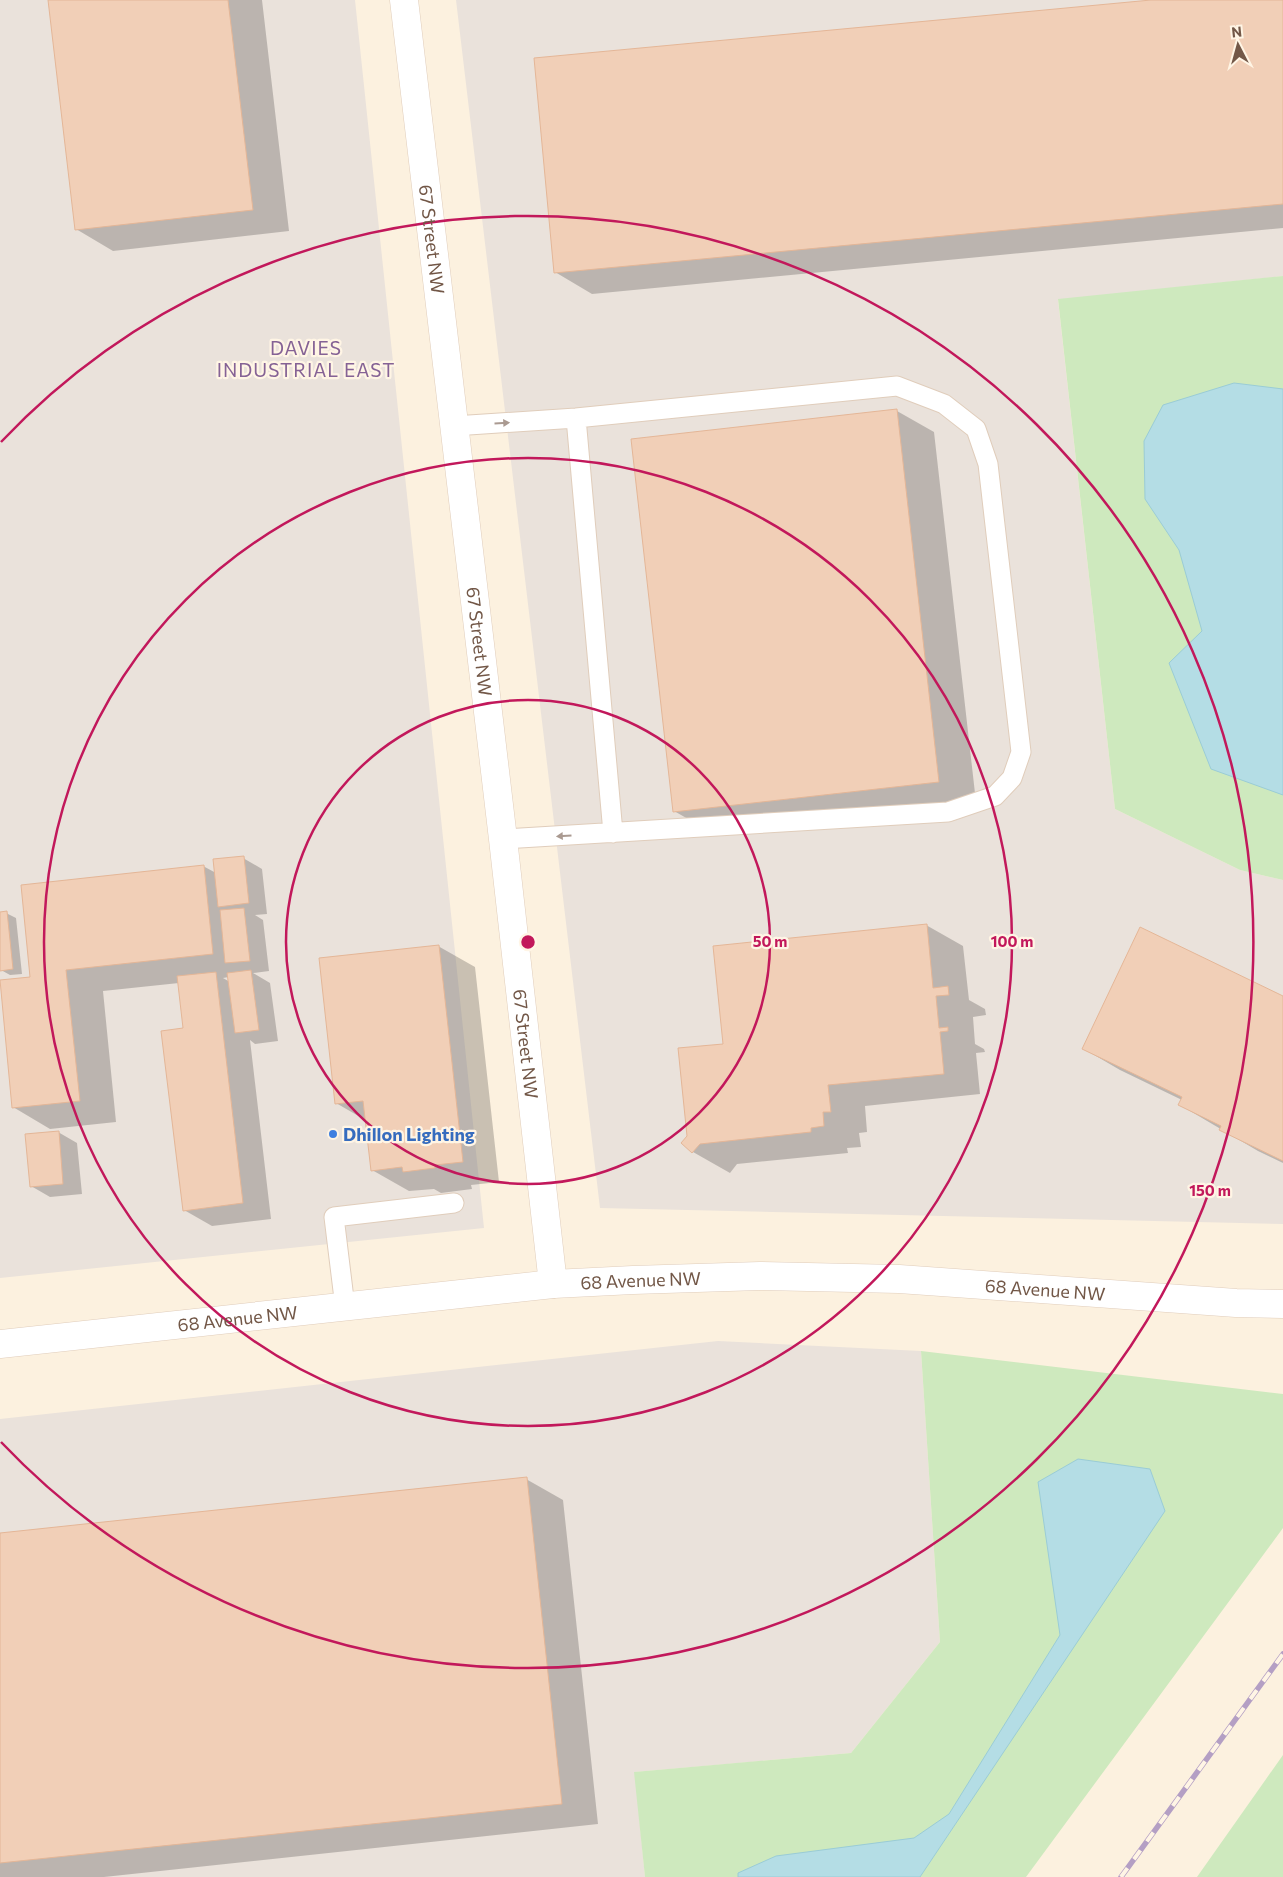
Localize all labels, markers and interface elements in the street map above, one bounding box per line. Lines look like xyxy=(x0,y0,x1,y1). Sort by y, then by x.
north arrow xyxy=(1213,20,1263,70)
text: N xyxy=(1230,23,1243,41)
street label: 67 Street NW xyxy=(415,183,450,295)
district label: DAVIES INDUSTRIAL EAST xyxy=(217,336,395,381)
one-way arrow xyxy=(494,418,510,426)
street label: 67 Street NW xyxy=(462,586,497,698)
one-way arrow xyxy=(556,832,572,840)
text: 50 m xyxy=(753,932,787,950)
text: 100 m xyxy=(991,932,1033,950)
centre of rings xyxy=(519,933,537,951)
street label: 67 Street NW xyxy=(509,988,543,1100)
place label: Dhillon Lighting xyxy=(343,1123,475,1145)
marker: Dhillon Lighting xyxy=(327,1128,339,1140)
text: 150 m xyxy=(1189,1181,1231,1199)
street label: 68 Avenue NW xyxy=(580,1267,701,1294)
street label: 68 Avenue NW xyxy=(984,1274,1106,1305)
street label: 68 Avenue NW xyxy=(176,1301,299,1336)

